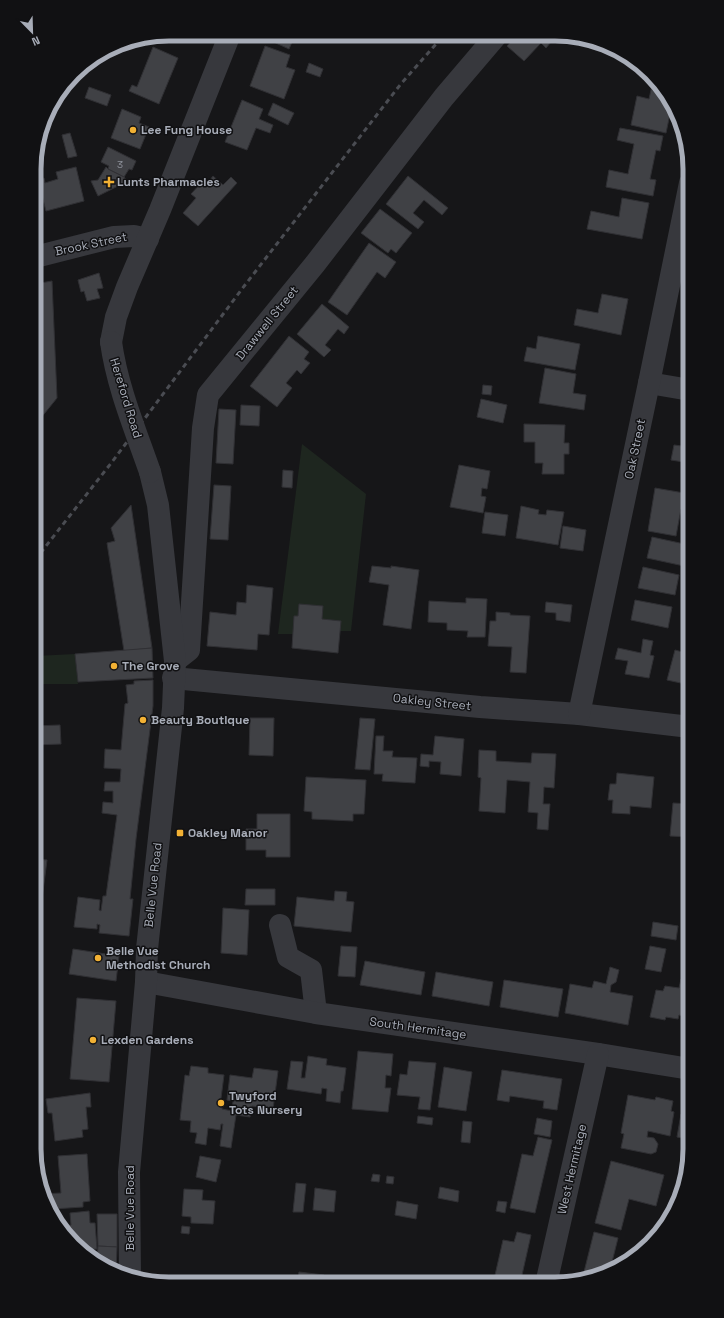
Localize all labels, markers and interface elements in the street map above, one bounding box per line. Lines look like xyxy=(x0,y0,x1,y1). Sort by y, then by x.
north arrow xyxy=(12,12,52,52)
text: N xyxy=(30,33,42,49)
place label: Lee Fung House xyxy=(141,122,232,138)
marker: Lee Fung House xyxy=(128,125,138,135)
house number: 3 xyxy=(117,158,123,171)
place label: Lunts Pharmacies xyxy=(117,174,220,190)
marker: Lunts Pharmacies xyxy=(104,177,114,187)
street label: Brook Street xyxy=(53,229,129,259)
street label: Drawwell Street xyxy=(232,283,302,363)
street label: Hereford Road xyxy=(106,356,146,440)
street label: Oak Street xyxy=(621,417,649,481)
place label: The Grove xyxy=(122,658,179,674)
marker: The Grove xyxy=(109,661,119,671)
street label: Oakley Street xyxy=(392,690,472,714)
place label: Beauty Boutique xyxy=(151,712,249,728)
marker: Beauty Boutique xyxy=(138,715,148,725)
place label: Oakley Manor xyxy=(188,825,268,841)
marker: Oakley Manor xyxy=(175,828,185,838)
street label: Belle Vue Road xyxy=(141,842,165,928)
place label: Belle Vue Methodist Church xyxy=(106,943,210,973)
marker: Belle Vue Methodist Church xyxy=(93,953,103,963)
street label: South Hermitage xyxy=(368,1013,468,1043)
place label: Lexden Gardens xyxy=(101,1032,193,1048)
marker: Lexden Gardens xyxy=(88,1035,98,1045)
place label: Twyford Tots Nursery xyxy=(229,1088,302,1118)
marker: Twyford Tots Nursery xyxy=(216,1098,226,1108)
street label: West Hermitage xyxy=(554,1122,590,1216)
street label: Belle Vue Road xyxy=(122,1165,138,1251)

